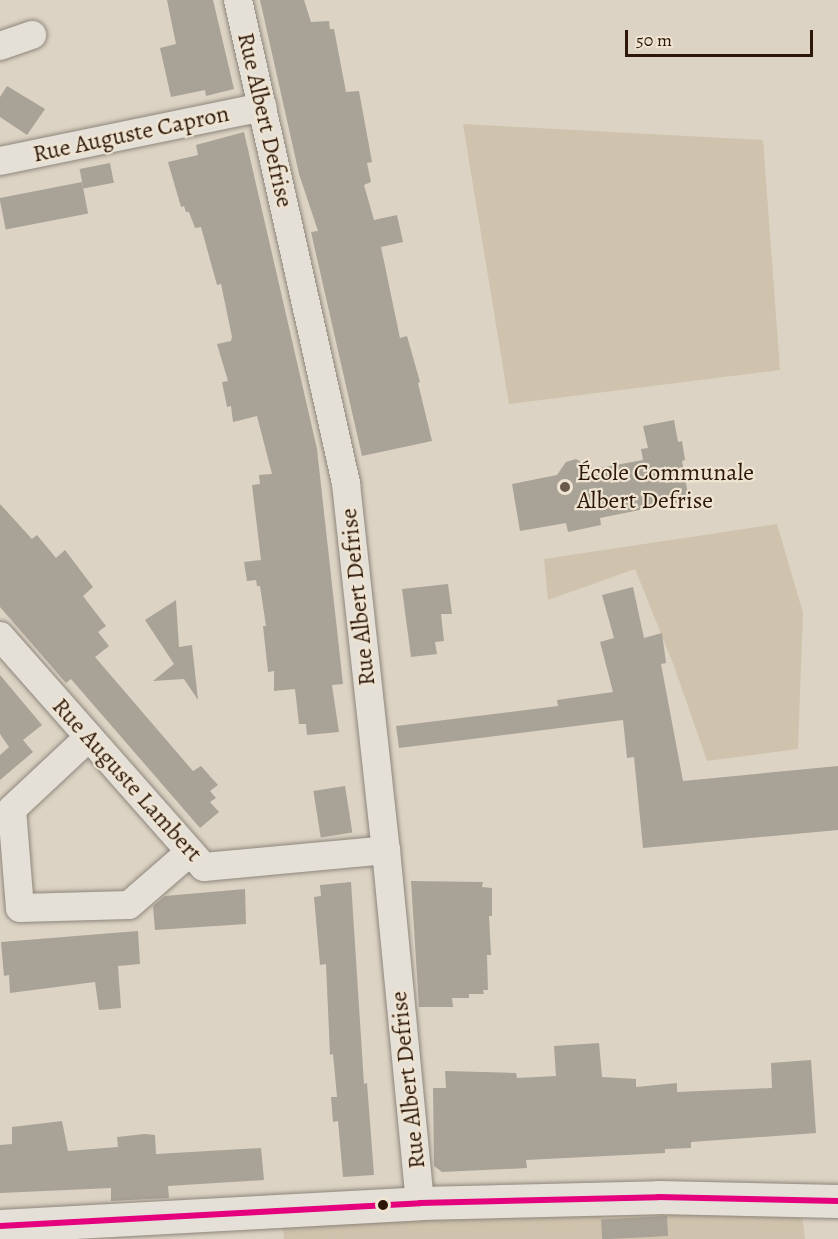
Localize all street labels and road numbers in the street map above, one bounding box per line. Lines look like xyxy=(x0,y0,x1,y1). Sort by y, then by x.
street label: Rue Albert Defrise xyxy=(231,30,299,210)
street label: Rue Auguste Capron xyxy=(30,99,232,169)
street label: Rue Albert Defrise xyxy=(334,507,382,687)
street label: Rue Auguste Lambert xyxy=(46,692,208,868)
street label: Rue Albert Defrise xyxy=(384,990,432,1170)

